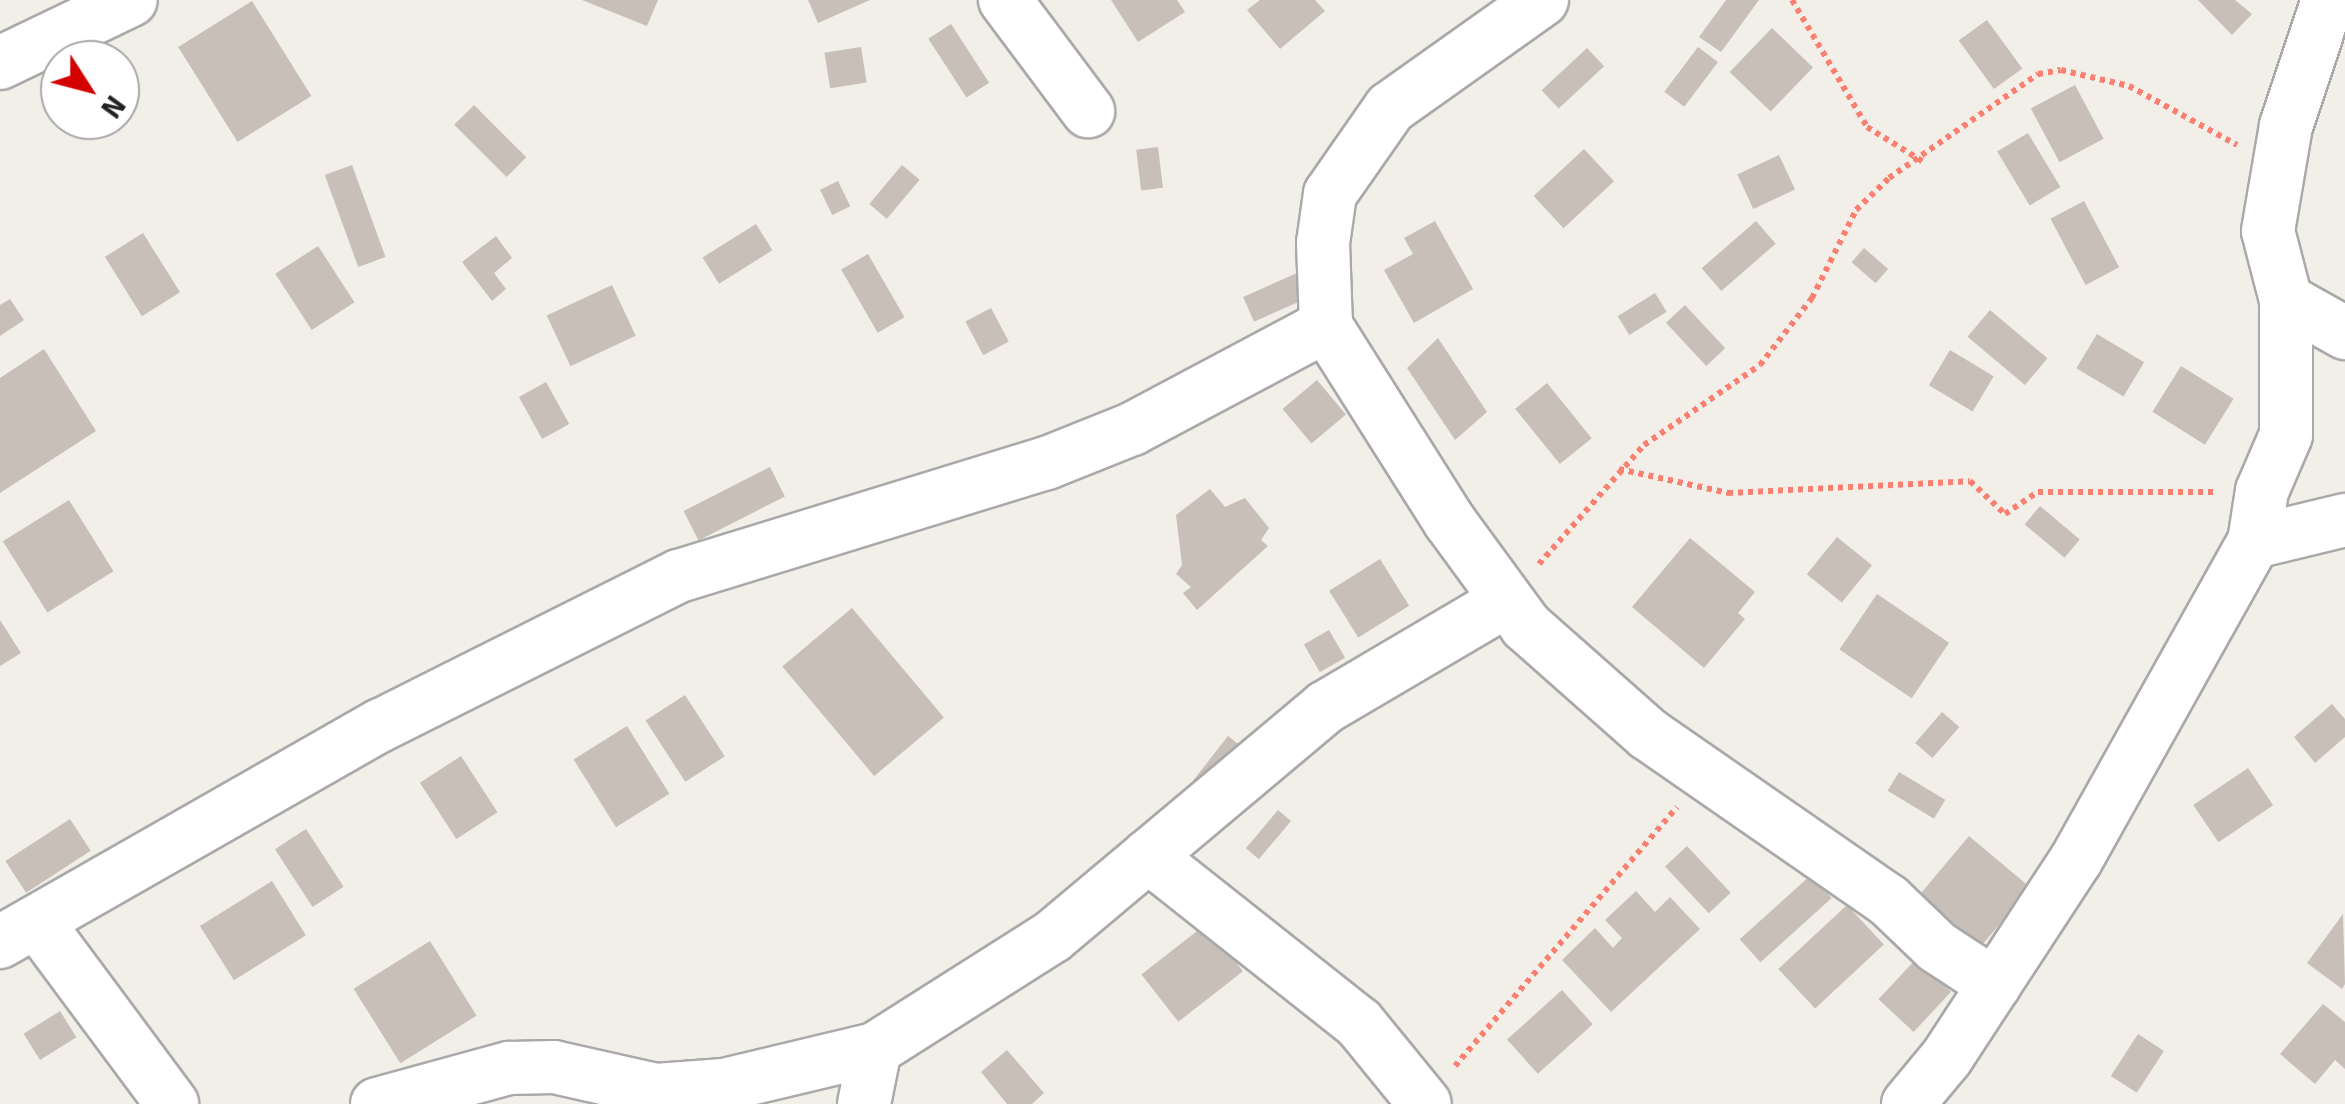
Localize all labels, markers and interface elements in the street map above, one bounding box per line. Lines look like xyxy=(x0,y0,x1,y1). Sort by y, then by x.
north arrow xyxy=(40,40,140,140)
text: N xyxy=(93,89,132,124)

